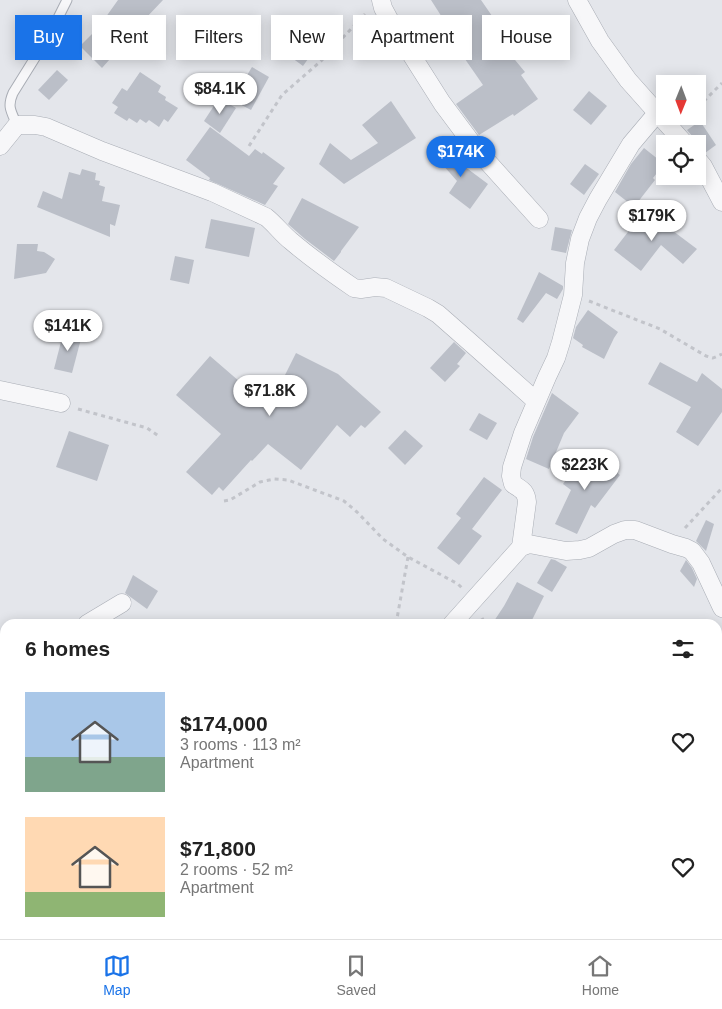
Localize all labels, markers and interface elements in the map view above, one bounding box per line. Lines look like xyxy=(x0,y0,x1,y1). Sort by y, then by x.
chip: Buy xyxy=(15,15,82,60)
chip: Rent xyxy=(92,15,166,60)
chip: Filters xyxy=(176,15,261,60)
chip: New xyxy=(271,15,343,60)
chip: Apartment xyxy=(353,15,472,60)
chip: House xyxy=(482,15,570,60)
pin: $84.1K xyxy=(179,72,261,115)
north arrow xyxy=(656,75,706,125)
map controls xyxy=(656,75,706,185)
text: $84.1K xyxy=(194,80,246,97)
button: locate xyxy=(656,135,706,185)
pin: $174K xyxy=(426,136,496,178)
text: $174K xyxy=(437,143,485,160)
pin: $179K xyxy=(617,200,687,242)
text: $179K xyxy=(628,207,676,224)
pin: $141K xyxy=(33,310,103,352)
text: $141K xyxy=(44,317,92,334)
pin: $71.8K xyxy=(229,374,311,417)
text: $71.8K xyxy=(244,382,296,399)
pin: $223K xyxy=(550,448,620,491)
text: $223K xyxy=(561,456,609,473)
icon: filters xyxy=(669,635,697,663)
text: 6 homes xyxy=(25,637,110,660)
icon: home xyxy=(65,712,125,772)
text: $174,000 xyxy=(180,712,268,735)
icon: heart xyxy=(669,728,697,756)
text: 3 rooms · 113 m² xyxy=(180,736,301,753)
text: Apartment xyxy=(180,754,254,771)
icon: home xyxy=(65,837,125,897)
text: $71,800 xyxy=(180,837,256,860)
icon: heart xyxy=(669,853,697,881)
text: 2 rooms · 52 m² xyxy=(180,861,293,878)
text: Apartment xyxy=(180,879,254,896)
tab: Map xyxy=(103,952,131,998)
tab: Saved xyxy=(336,952,376,998)
tab: Home xyxy=(582,952,619,998)

